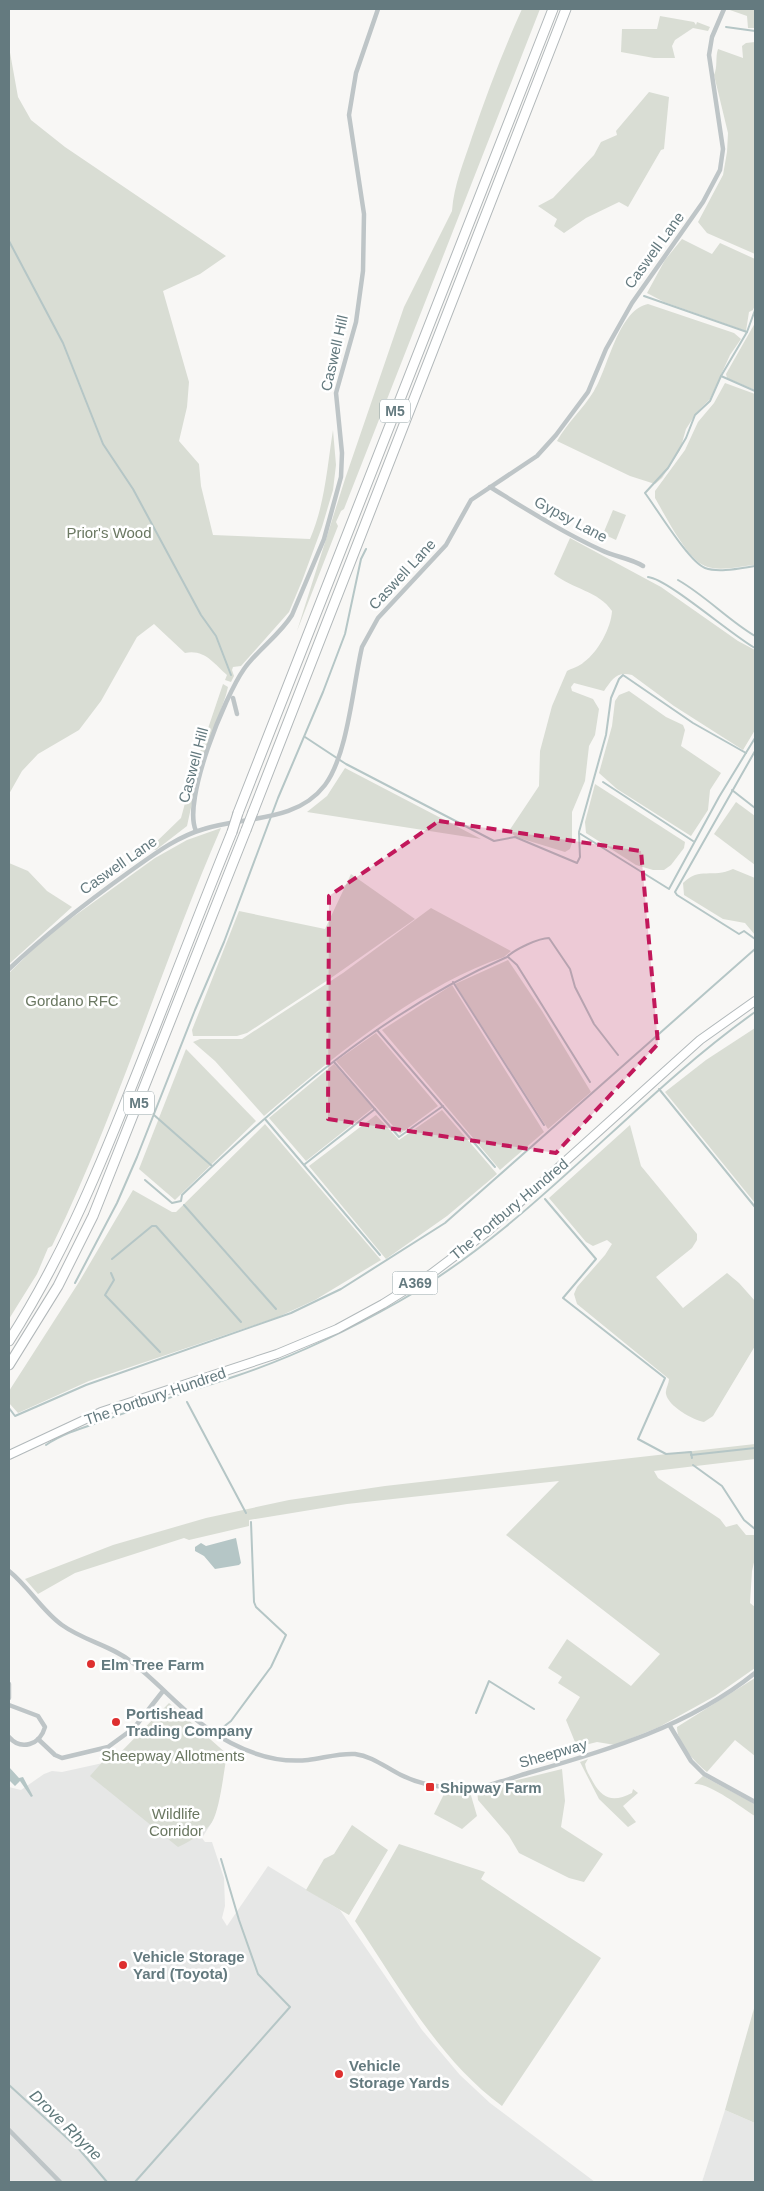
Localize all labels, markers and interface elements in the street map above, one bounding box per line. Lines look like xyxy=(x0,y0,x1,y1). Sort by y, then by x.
street label: Caswell Lane xyxy=(621,209,687,291)
street label: Caswell Hill xyxy=(317,313,351,393)
road number: M5 xyxy=(380,400,410,422)
street label: Gypsy Lane xyxy=(532,493,610,545)
park label: Prior's Wood xyxy=(66,524,152,541)
street label: Caswell Lane xyxy=(365,535,439,613)
street label: Caswell Hill xyxy=(175,725,211,805)
street label: Caswell Lane xyxy=(76,832,160,898)
park label: Gordano RFC xyxy=(25,992,119,1009)
road number: M5 xyxy=(124,1092,154,1114)
street label: The Portbury Hundred xyxy=(447,1155,571,1263)
road number: A369 xyxy=(392,1272,438,1295)
street label: The Portbury Hundred xyxy=(82,1364,228,1428)
place label: Elm Tree Farm xyxy=(101,1656,204,1673)
marker: Elm Tree Farm xyxy=(85,1658,97,1670)
place label: Portishead Trading Company xyxy=(126,1705,253,1739)
marker: Portishead Trading Company xyxy=(110,1716,122,1728)
street label: Sheepway xyxy=(517,1735,589,1771)
park label: Sheepway Allotments xyxy=(101,1747,245,1764)
place label: Shipway Farm xyxy=(440,1779,542,1796)
marker: Shipway Farm xyxy=(424,1781,436,1793)
park label: Wildlife Corridor xyxy=(149,1805,203,1839)
place label: Vehicle Storage Yard (Toyota) xyxy=(133,1948,245,1982)
marker: Vehicle Storage Yard (Toyota) xyxy=(117,1959,129,1971)
place label: Vehicle Storage Yards xyxy=(349,2057,450,2091)
marker: Vehicle Storage Yards xyxy=(333,2068,345,2080)
water label: Drove Rhyne xyxy=(27,2086,106,2164)

